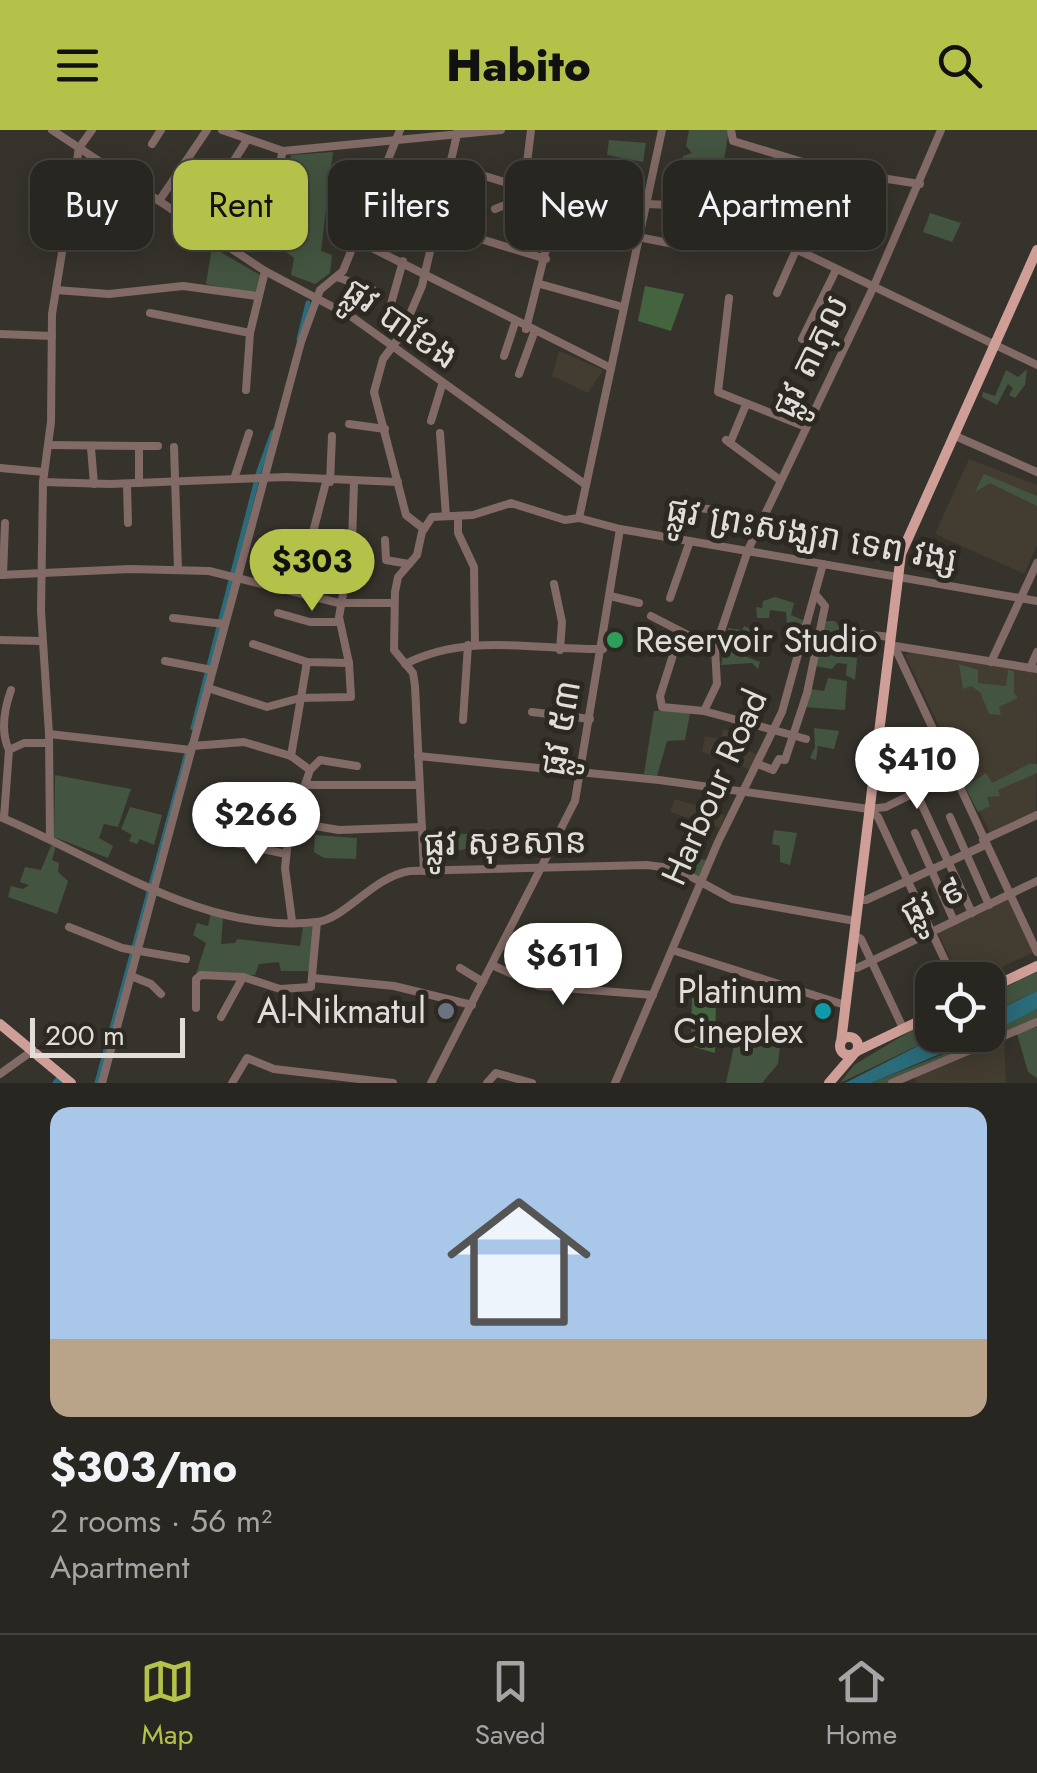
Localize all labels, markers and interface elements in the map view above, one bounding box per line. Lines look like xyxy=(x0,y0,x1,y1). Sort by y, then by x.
text: Habito xyxy=(446,33,591,98)
icon: menu xyxy=(50,38,105,93)
icon: search xyxy=(932,38,987,93)
chip: Buy xyxy=(30,160,153,250)
chip: Rent xyxy=(173,160,308,250)
chip: Filters xyxy=(328,160,485,250)
chip: New xyxy=(505,160,643,250)
chip: Apartment xyxy=(663,160,886,250)
street label: ផ្លូវ បាខែង xyxy=(329,265,469,386)
street label: ផ្លូវ តាភុល xyxy=(759,286,867,429)
street label: ផ្លូវ ព្រះសង្ឃរា ទេព វង្ស xyxy=(661,484,962,590)
pin: $303 xyxy=(253,529,371,614)
text: $303 xyxy=(272,538,352,584)
place label: Reservoir Studio xyxy=(635,615,878,665)
marker: Reservoir Studio xyxy=(604,629,626,651)
street label: ផ្លូវ ៥៣ xyxy=(527,676,599,781)
street label: Harbour Road xyxy=(649,681,779,893)
pin: $410 xyxy=(858,727,976,812)
text: $410 xyxy=(877,736,957,782)
pin: $266 xyxy=(197,782,315,867)
text: $266 xyxy=(214,791,298,837)
street label: ផ្លូវ សុខសាន xyxy=(423,816,587,875)
street label: ផ្លូវ ៩ xyxy=(891,864,976,944)
pin: $611 xyxy=(504,923,622,1008)
text: $611 xyxy=(526,932,600,978)
map controls xyxy=(915,962,1005,1052)
button: locate xyxy=(915,962,1005,1052)
place label: Platinum Cineplex xyxy=(673,966,803,1056)
place label: Al-Nikmatul xyxy=(257,986,426,1036)
marker: Al-Nikmatul xyxy=(435,1000,457,1022)
marker: Platinum Cineplex xyxy=(812,1000,834,1022)
scale bar xyxy=(30,1013,185,1058)
text: 200 m xyxy=(45,1015,125,1056)
icon: home xyxy=(429,1172,609,1352)
text: $303/mo xyxy=(50,1437,237,1498)
text: 2 rooms · 56 m² xyxy=(50,1498,272,1544)
text: Apartment xyxy=(50,1544,189,1590)
tab: Map xyxy=(140,1654,195,1755)
tab: Saved xyxy=(475,1654,546,1755)
tab: Home xyxy=(825,1654,897,1755)

